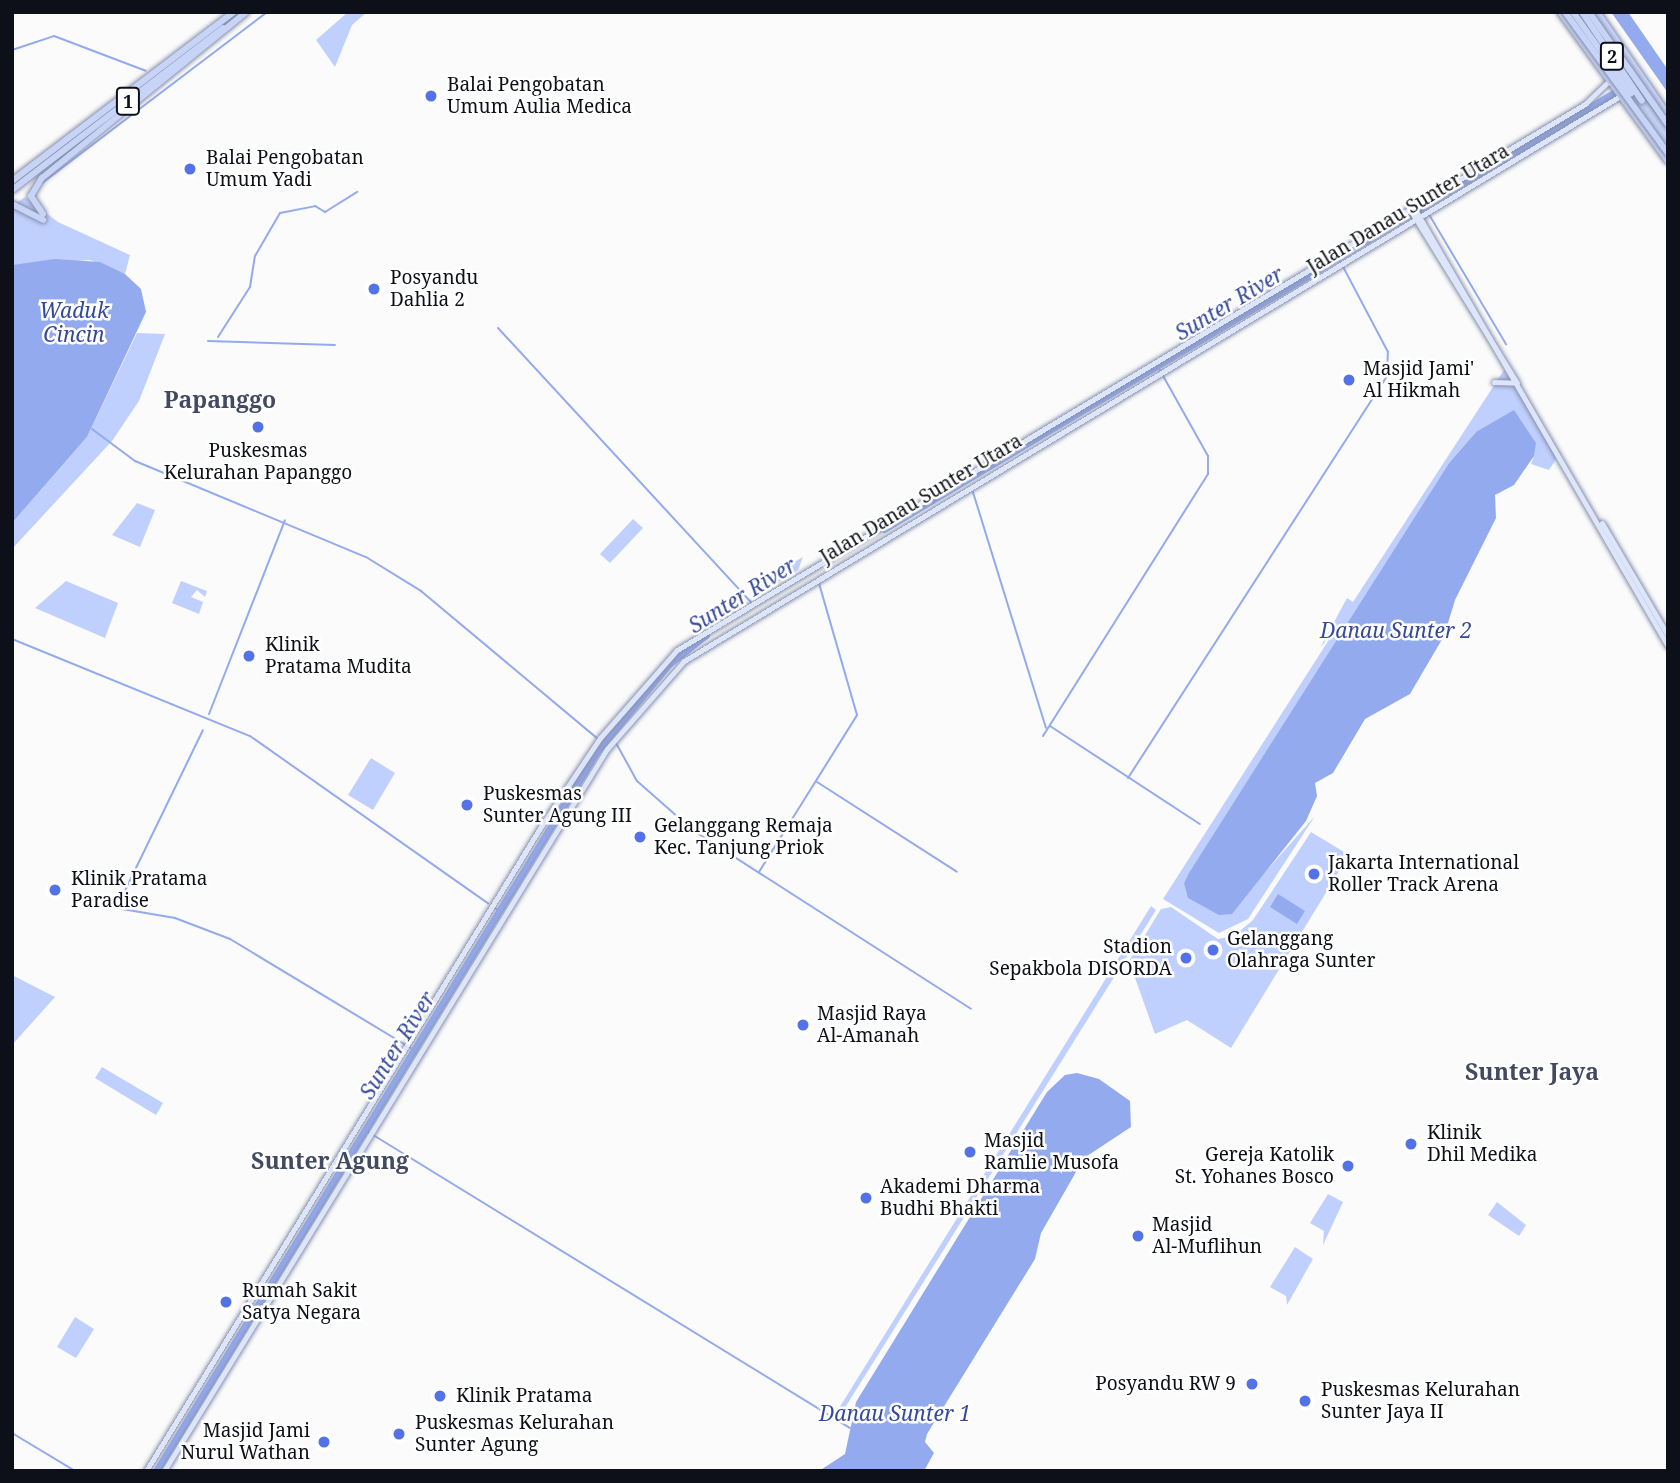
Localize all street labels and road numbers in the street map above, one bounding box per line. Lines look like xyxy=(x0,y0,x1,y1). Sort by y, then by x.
road number: 2 xyxy=(1600,42,1624,70)
road number: 1 xyxy=(116,86,140,116)
street label: Jalan Danau Sunter Utara xyxy=(1303,140,1513,278)
street label: Jalan Danau Sunter Utara xyxy=(816,430,1026,568)

